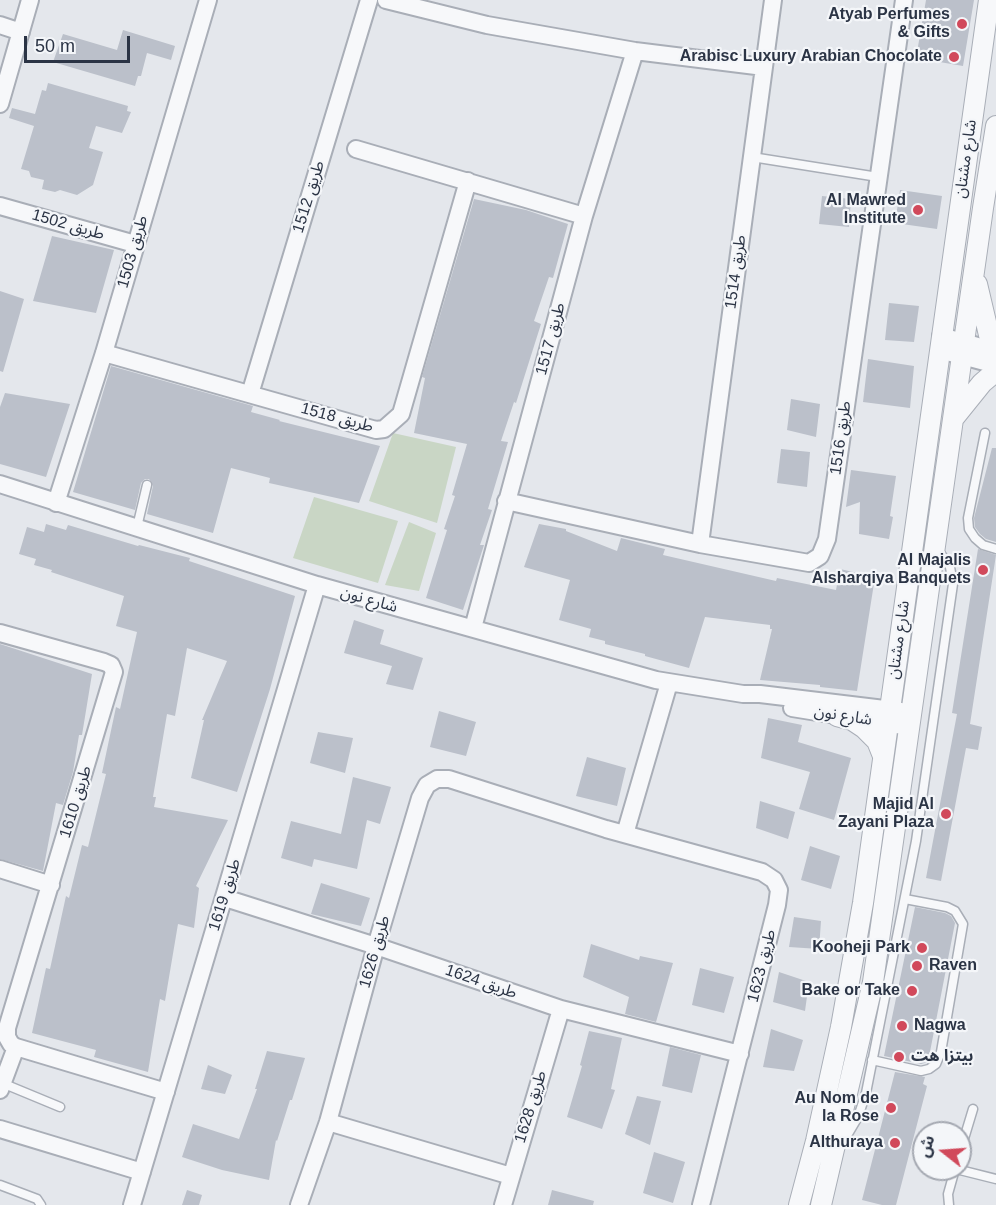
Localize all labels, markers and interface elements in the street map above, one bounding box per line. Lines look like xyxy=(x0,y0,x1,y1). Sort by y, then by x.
place label: Atyab Perfumes & Gifts xyxy=(828,5,950,43)
marker: Atyab Perfumes & Gifts xyxy=(955,17,969,31)
scale bar xyxy=(27,24,134,62)
text: 50 m xyxy=(35,36,75,56)
place label: Arabisc Luxury Arabian Chocolate xyxy=(680,47,942,67)
marker: Arabisc Luxury Arabian Chocolate xyxy=(947,50,961,64)
street label: شارع مشتان xyxy=(951,118,981,200)
street label: طريق 1512 xyxy=(289,159,329,235)
place label: Al Mawred Institute xyxy=(826,191,906,229)
marker: Al Mawred Institute xyxy=(911,203,925,217)
street label: طريق 1502 xyxy=(30,206,106,244)
street label: طريق 1503 xyxy=(114,214,152,290)
street label: طريق 1514 xyxy=(721,234,751,310)
street label: طريق 1517 xyxy=(532,301,570,377)
street label: طريق 1518 xyxy=(299,399,375,437)
street label: طريق 1516 xyxy=(826,400,856,476)
place label: Al Majalis Alsharqiya Banquets xyxy=(812,551,971,589)
marker: Al Majalis Alsharqiya Banquets xyxy=(976,563,990,577)
street label: شارع نون xyxy=(338,583,400,617)
street label: شارع مشتان xyxy=(884,599,914,681)
street label: شارع نون xyxy=(813,702,873,730)
street label: طريق 1610 xyxy=(56,764,96,840)
place label: Majid Al Zayani Plaza xyxy=(838,795,934,833)
marker: Majid Al Zayani Plaza xyxy=(939,807,953,821)
street label: طريق 1619 xyxy=(205,857,245,933)
street label: طريق 1626 xyxy=(356,914,394,990)
street label: طريق 1623 xyxy=(744,928,780,1004)
place label: Kooheji Park xyxy=(812,938,910,958)
marker: Kooheji Park xyxy=(915,941,929,955)
place label: Raven xyxy=(929,956,977,976)
marker: Raven xyxy=(910,959,924,973)
street label: طريق 1624 xyxy=(443,961,519,1003)
place label: Bake or Take xyxy=(802,981,900,1001)
marker: Bake or Take xyxy=(905,984,919,998)
place label: Nagwa xyxy=(914,1016,966,1036)
marker: Nagwa xyxy=(895,1019,909,1033)
place label: بيتزا هت xyxy=(911,1047,973,1067)
marker: بيتزا هت xyxy=(892,1050,906,1064)
street label: طريق 1628 xyxy=(511,1069,551,1145)
place label: Au Nom de la Rose xyxy=(795,1089,879,1127)
marker: Au Nom de la Rose xyxy=(884,1101,898,1115)
north arrow xyxy=(912,1121,972,1181)
place label: Althuraya xyxy=(809,1133,883,1153)
text: ش xyxy=(915,1133,938,1159)
marker: Althuraya xyxy=(888,1136,902,1150)

